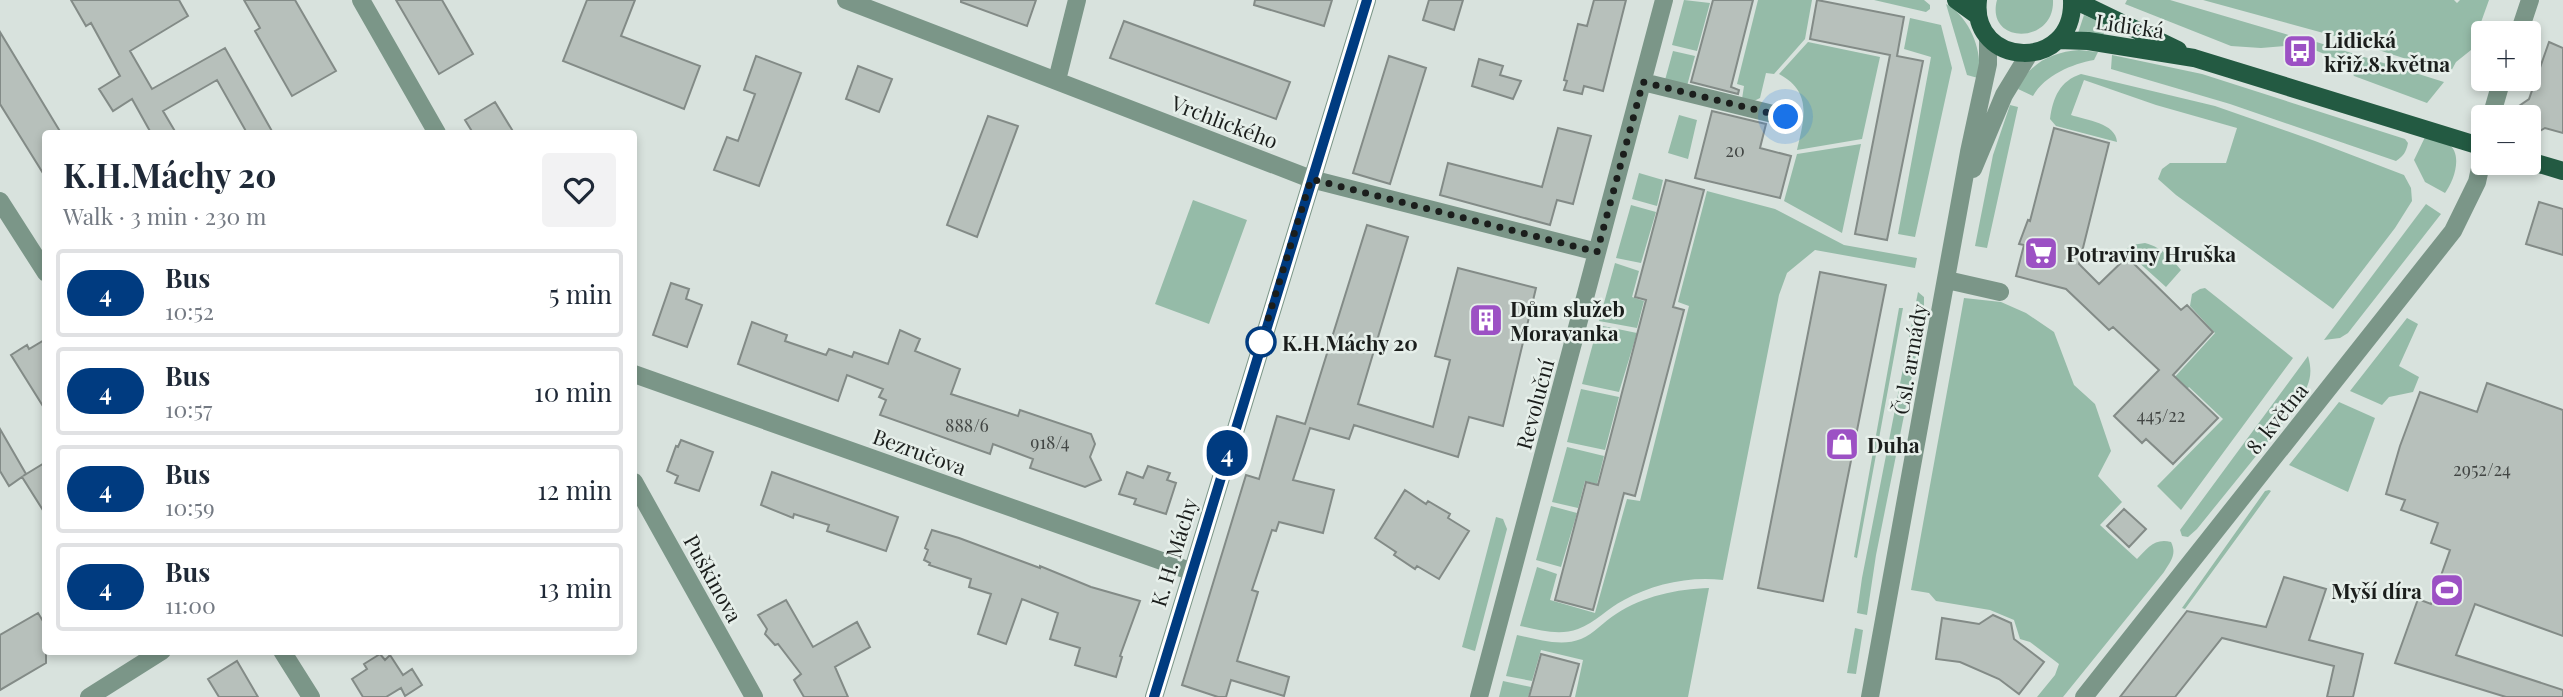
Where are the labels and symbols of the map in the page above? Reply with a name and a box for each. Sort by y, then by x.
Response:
street label: Lidická [2094,6,2167,44]
place label: Lidická křiž.8.května [2324,25,2450,77]
bus stop icon: Lidická křiž.8.května [2281,32,2319,70]
street label: Vrchlického [1167,88,1282,154]
your location [1768,99,1803,134]
house number: 20 [1725,138,1745,162]
supermarket icon: Potraviny Hruška [2022,234,2060,272]
place label: Potraviny Hruška [2066,239,2236,267]
place label: Dům služeb Moravanka [1510,294,1625,346]
building icon: Dům služeb Moravanka [1467,301,1505,339]
street label: Čsl. armády [1885,301,1933,417]
marker: K.H.Máchy 20 [1246,327,1276,357]
place label: K.H.Máchy 20 [1282,328,1418,356]
street label: Revoluční [1508,356,1560,452]
street label: 8. května [2239,376,2313,459]
house number: 445/22 [2137,403,2185,427]
house number: 888/6 [945,413,989,437]
street label: Bezručova [869,421,971,481]
shop icon: Duha [1823,425,1861,463]
house number: 918/4 [1030,430,1070,454]
line badge: 4 [1204,430,1250,476]
place label: Duha [1867,430,1920,458]
house number: 2952/24 [2453,457,2511,481]
street label: K. H. Máchy [1143,494,1203,610]
street label: Puškinova [678,529,750,627]
sports icon: Myší díra [2428,571,2466,609]
place label: Myší díra [2331,576,2422,604]

